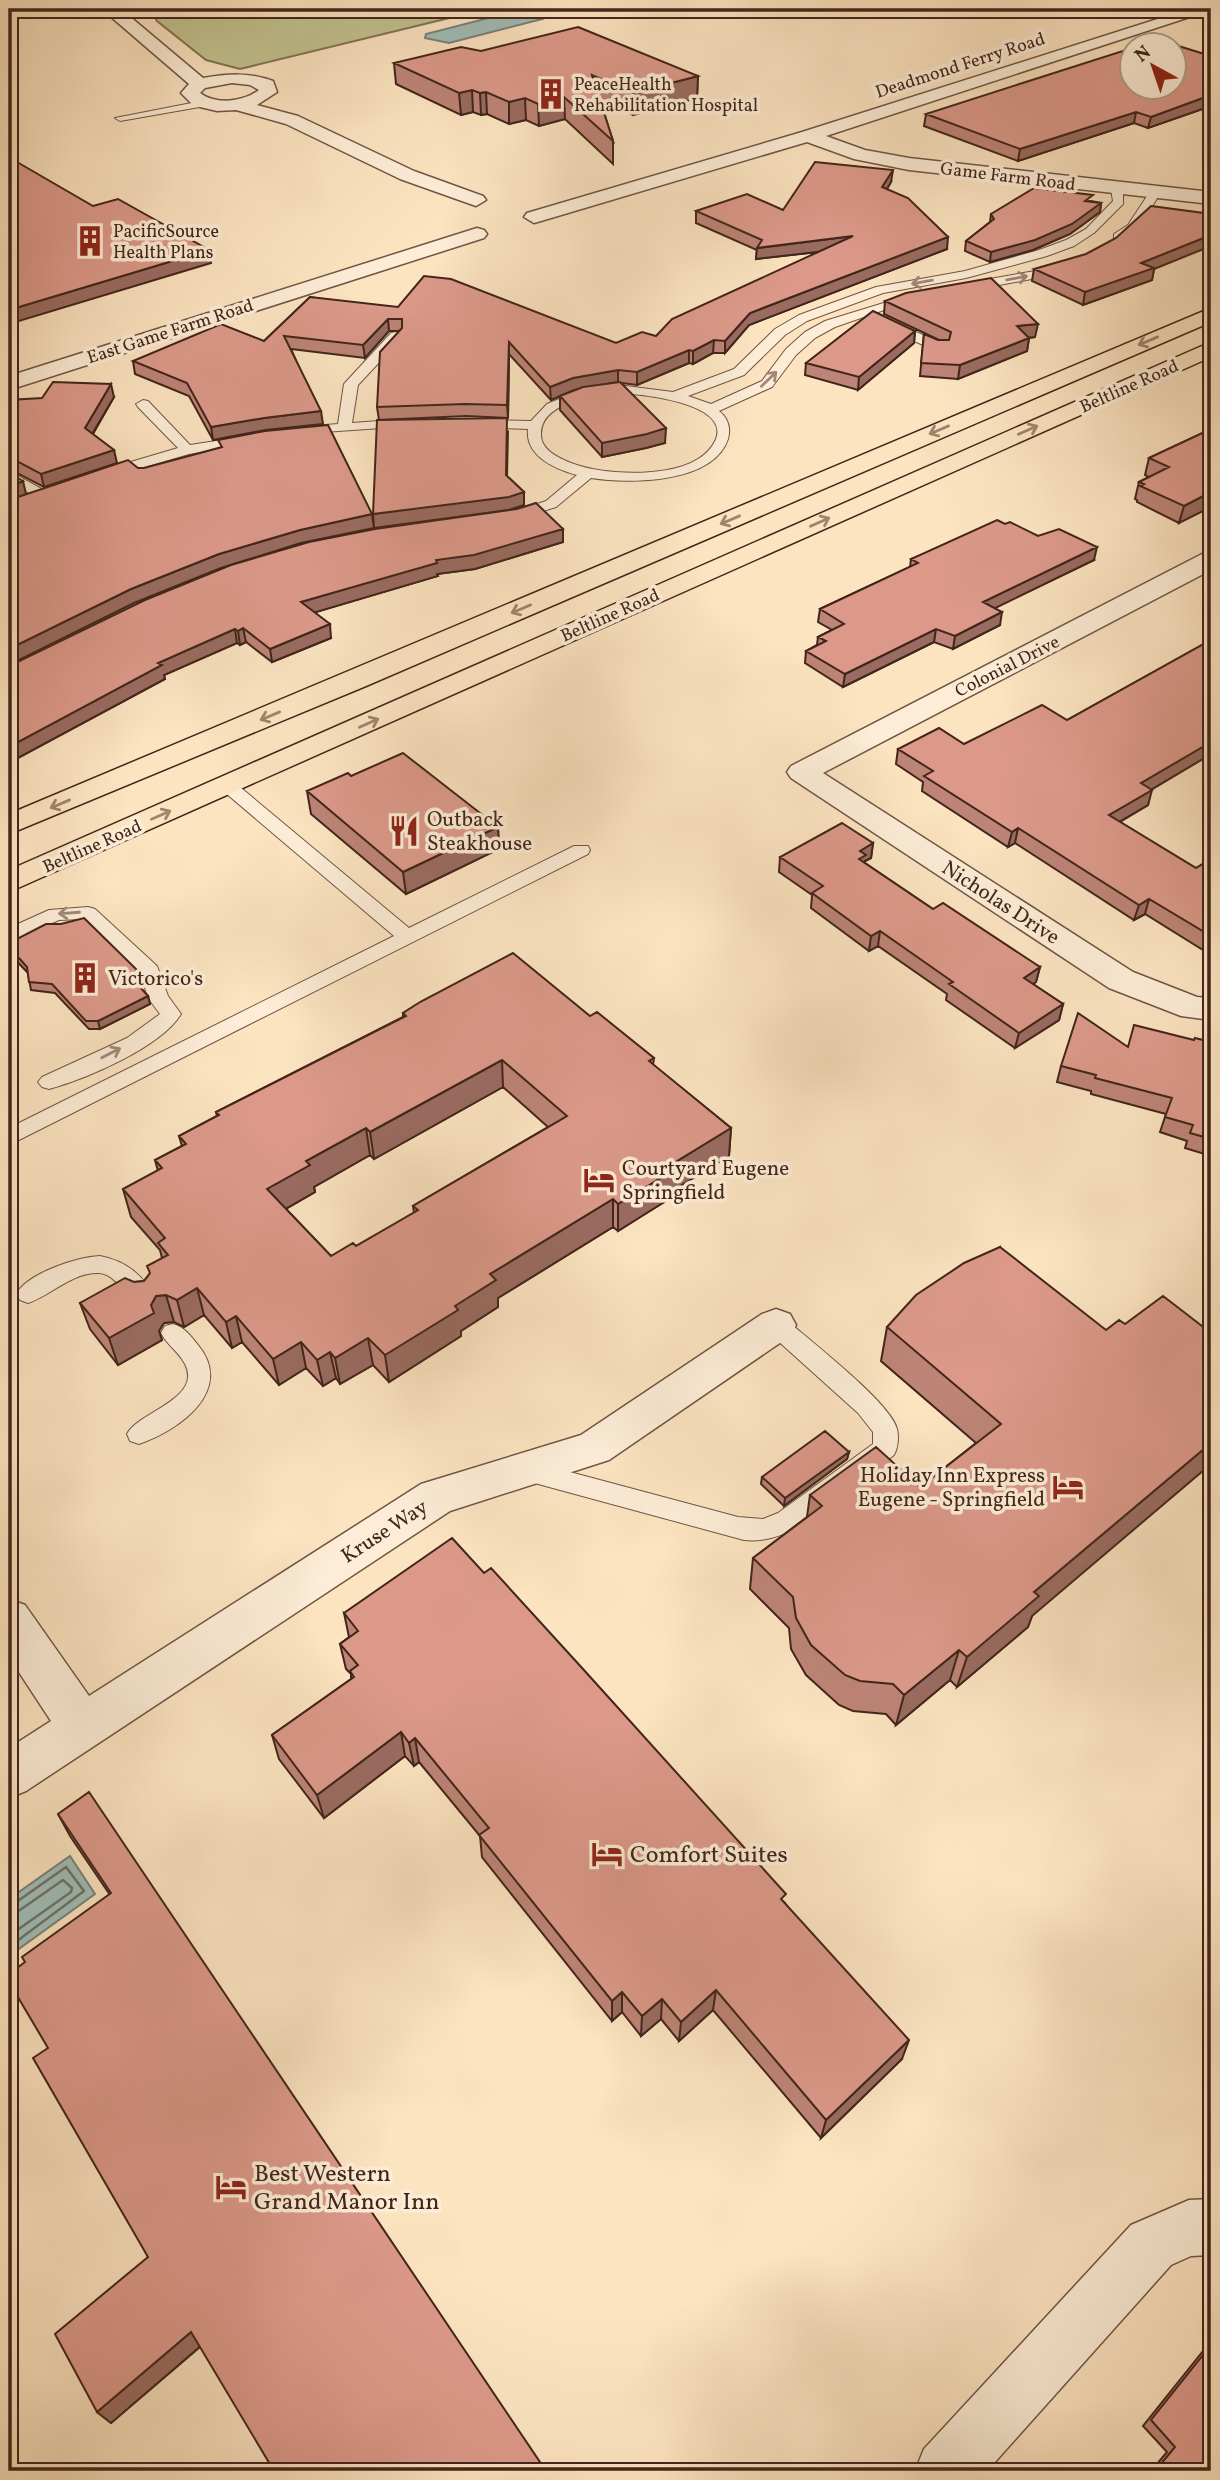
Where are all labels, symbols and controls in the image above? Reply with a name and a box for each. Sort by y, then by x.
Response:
street label: Deadmond Ferry Road [872,27,1049,106]
north arrow [1118,32,1188,102]
text: N [1130,40,1157,69]
place label: PeaceHealth Rehabilitation Hospital [574,73,758,119]
building icon: PeaceHealth Rehabilitation Hospital [534,77,568,111]
street label: Game Farm Road [939,157,1077,198]
place label: PacificSource Health Plans [113,220,219,266]
building icon: PacificSource Health Plans [73,224,107,258]
one-way arrow [1005,271,1028,284]
one-way arrow [911,276,934,289]
street label: East Game Farm Road [84,294,257,371]
one-way arrow [1138,335,1160,348]
street label: Beltline Road [1076,354,1183,420]
one-way arrow [760,370,777,387]
one-way arrow [1017,423,1038,436]
one-way arrow [929,424,950,437]
one-way arrow [720,514,741,527]
one-way arrow [809,515,830,528]
street label: Beltline Road [557,583,664,649]
one-way arrow [510,603,532,616]
street label: Colonial Drive [951,630,1064,704]
one-way arrow [260,710,282,723]
one-way arrow [358,716,379,729]
one-way arrow [50,798,72,811]
place label: Outback Steakhouse [427,806,532,859]
one-way arrow [150,808,171,821]
street label: Beltline Road [39,814,146,880]
restaurant icon: Outback Steakhouse [387,814,421,848]
street label: Nicholas Drive [935,854,1065,952]
one-way arrow [58,907,81,920]
building icon: Victorico's [68,961,102,995]
place label: Victorico's [108,965,203,994]
one-way arrow [100,1046,120,1060]
place label: Courtyard Eugene Springfield [622,1155,789,1208]
hotel icon: Courtyard Eugene Springfield [582,1163,616,1197]
place label: Holiday Inn Express Eugene - Springfield [858,1462,1045,1515]
hotel icon: Holiday Inn Express Eugene - Springfield [1051,1470,1085,1504]
street label: Kruse Way [336,1493,434,1571]
hotel icon: Comfort Suites [590,1837,624,1871]
place label: Comfort Suites [630,1839,788,1873]
place label: Best Western Grand Manor Inn [254,2158,440,2220]
hotel icon: Best Western Grand Manor Inn [214,2170,248,2204]

